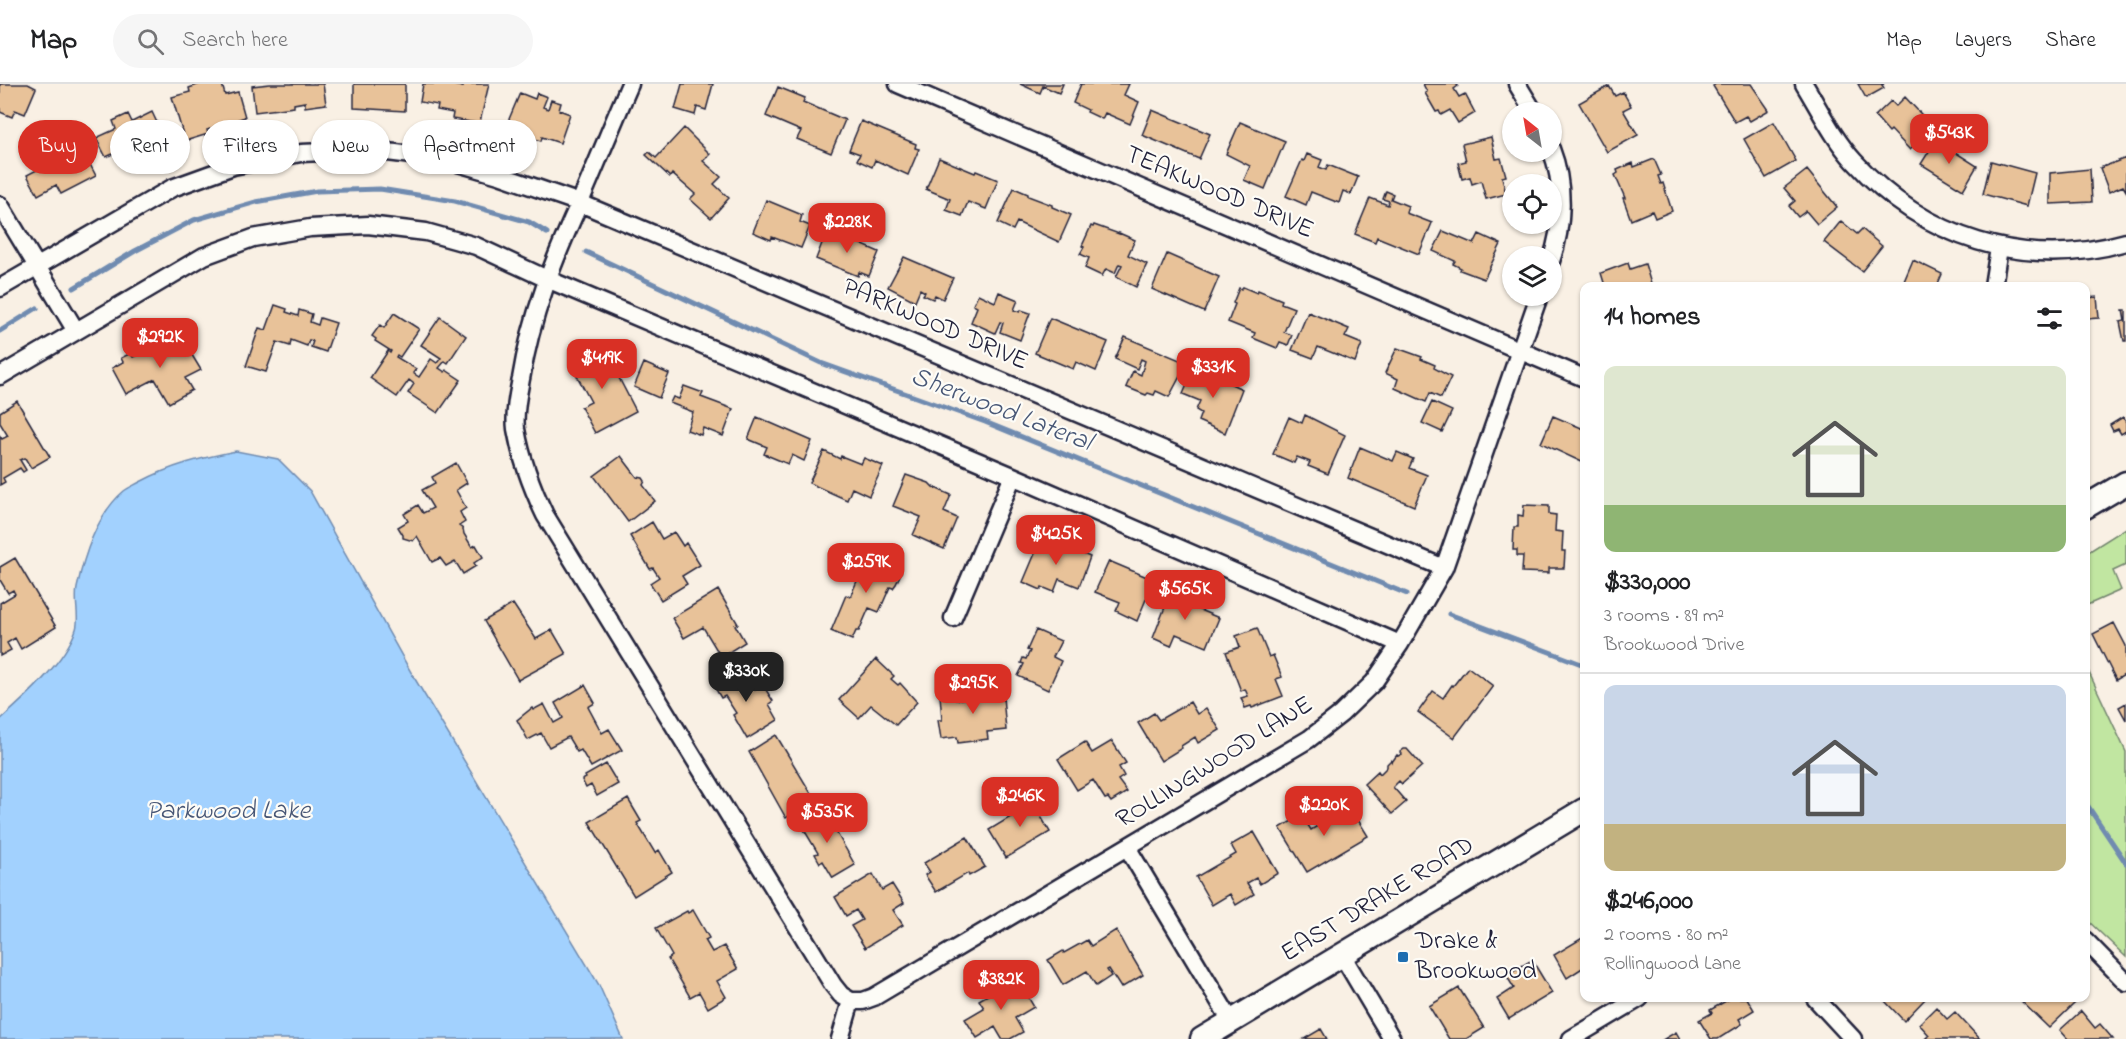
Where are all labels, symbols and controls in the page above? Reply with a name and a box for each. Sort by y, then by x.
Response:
search box [113,14,533,68]
text: Map [30,21,77,62]
icon: search [134,25,167,58]
text: Search here [182,25,288,57]
text: Map [1886,26,1922,56]
text: Layers [1955,26,2012,56]
text: Share [2045,26,2096,56]
north arrow [1502,102,1562,162]
map controls [1502,102,1562,306]
pin: $543K [1907,114,1991,165]
text: $543K [1924,119,1974,148]
chip: Buy [18,120,98,174]
chip: Rent [110,120,190,174]
chip: Filters [202,120,299,174]
chip: New [311,120,390,174]
chip: Apartment [402,120,537,174]
street label: TEAKWOOD DRIVE [1119,136,1319,250]
button: locate [1502,174,1562,234]
pin: $228K [805,203,889,254]
text: $228K [822,208,872,237]
button: layers [1502,246,1562,306]
street label: PARKWOOD DRIVE [836,269,1034,381]
text: 14 homes [1604,299,1700,337]
icon: filters [2033,302,2066,335]
pin: $292K [118,318,202,369]
text: $292K [136,323,184,352]
pin: $419K [560,339,644,390]
text: $419K [581,344,623,373]
pin: $331K [1171,348,1255,399]
text: $331K [1191,353,1235,382]
water label: Sherwood Lateral [905,358,1101,464]
icon: home [1781,405,1889,513]
pin: $425K [1014,515,1098,566]
text: $425K [1030,520,1082,549]
pin: $259K [824,543,908,594]
text: $259K [841,548,891,577]
text: $330,000 [1604,564,1691,602]
pin: $565K [1143,570,1227,621]
text: $565K [1158,575,1212,604]
text: 3 rooms · 89 m² [1604,602,1724,631]
text: Brookwood Drive [1604,631,1744,660]
pin: $330K [704,652,788,703]
text: $330K [723,657,769,686]
pin: $295K [931,664,1015,715]
text: $295K [948,669,998,698]
street label: ROLLINGWOOD LANE [1109,687,1321,839]
icon: home [1781,724,1889,832]
pin: $246K [978,777,1062,828]
text: $246K [996,782,1044,811]
pin: $220K [1282,786,1366,837]
text: $220K [1299,791,1349,820]
water label: Parkwood Lake [146,792,312,831]
pin: $535K [785,793,869,844]
text: $535K [801,798,853,827]
street label: EAST DRAKE ROAD [1274,827,1482,973]
text: $246,000 [1604,883,1693,921]
text: 2 rooms · 80 m² [1604,921,1729,950]
place label: Drake & Brookwood [1414,923,1537,991]
marker: Drake & Brookwood [1396,950,1410,964]
text: Rollingwood Lane [1604,950,1741,979]
pin: $382K [959,960,1043,1011]
text: $382K [977,965,1025,994]

